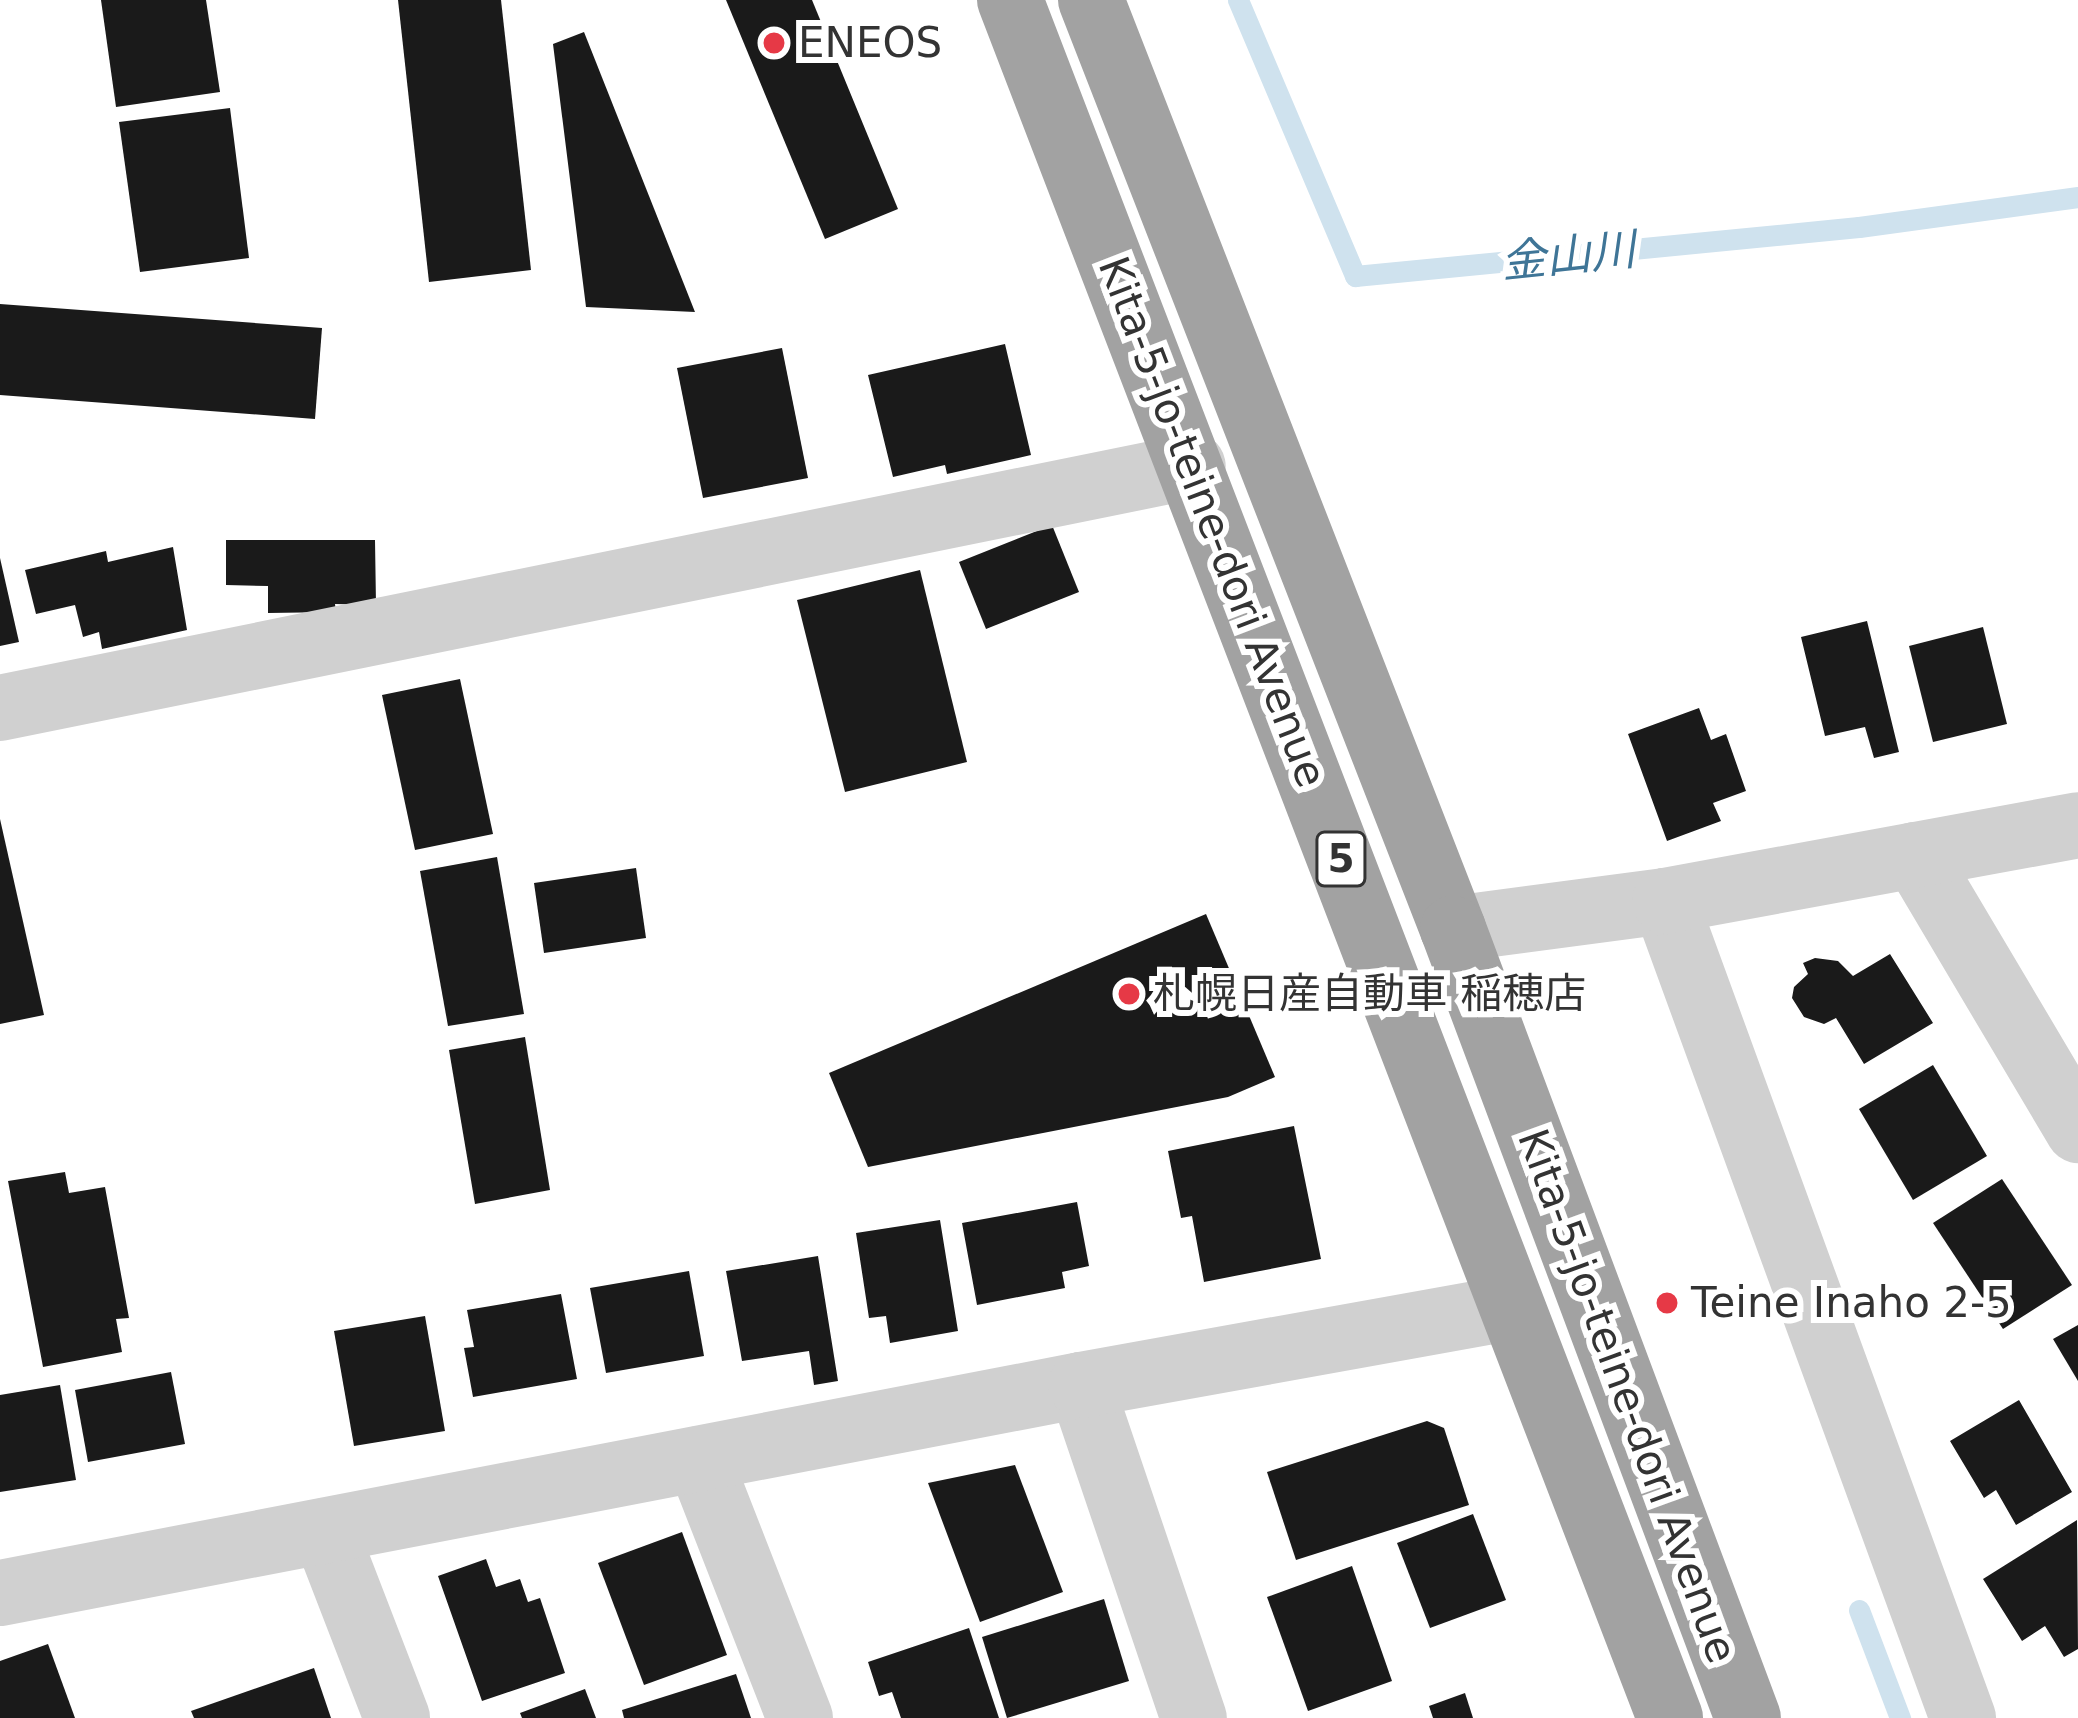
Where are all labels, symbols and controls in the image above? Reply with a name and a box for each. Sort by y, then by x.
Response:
place label: ENEOS [798,18,942,68]
marker: ENEOS [761,30,787,56]
water label: 金山川 [1498,222,1638,290]
street label: Kita-5-jo-teine-dori Avenue [1087,250,1337,794]
road number: 5 [1314,826,1368,892]
place label: 札幌日産自動車 稲穂店 [1153,969,1586,1019]
marker: 札幌日産自動車 稲穂店 [1116,981,1142,1007]
street label: Kita-5-jo-teine-dori Avenue [1507,1122,1747,1670]
place label: Teine Inaho 2-5 [1691,1278,2012,1328]
marker: Teine Inaho 2-5 [1654,1290,1680,1316]

